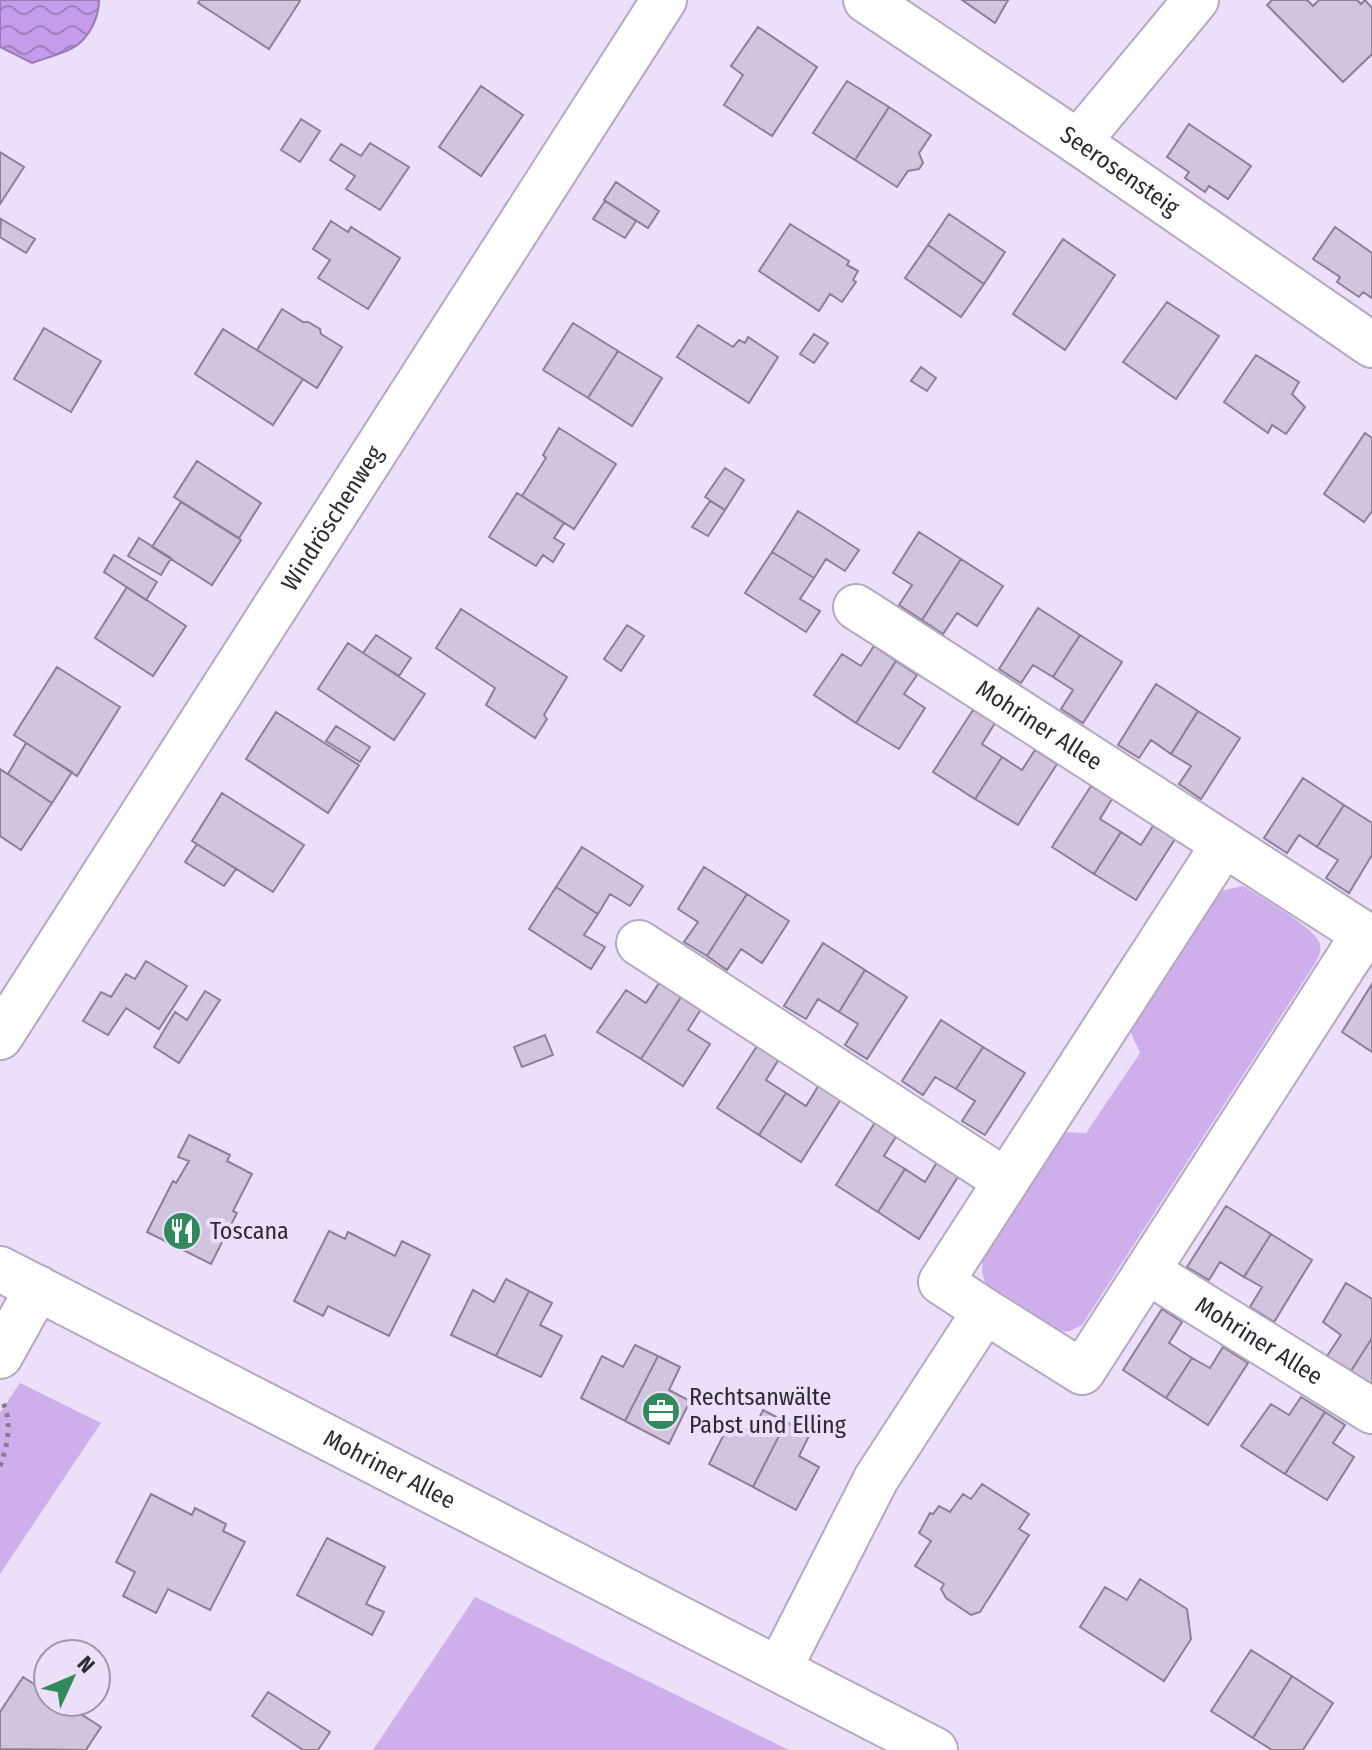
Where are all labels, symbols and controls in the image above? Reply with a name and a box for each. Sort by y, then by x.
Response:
street label: Seerosensteig [1055,120,1185,222]
street label: Windröschenweg [275,440,389,596]
street label: Mohriner Allee [971,674,1108,776]
restaurant icon: Toscana [161,1210,203,1252]
place label: Toscana [210,1217,289,1245]
street label: Mohriner Allee [1190,1291,1328,1391]
place label: Rechtsanwälte Pabst und Elling [689,1383,847,1439]
office icon: Rechtsanwälte Pabst und Elling [640,1390,682,1432]
street label: Mohriner Allee [319,1424,460,1515]
north arrow [32,1638,112,1718]
text: N [72,1650,100,1679]

